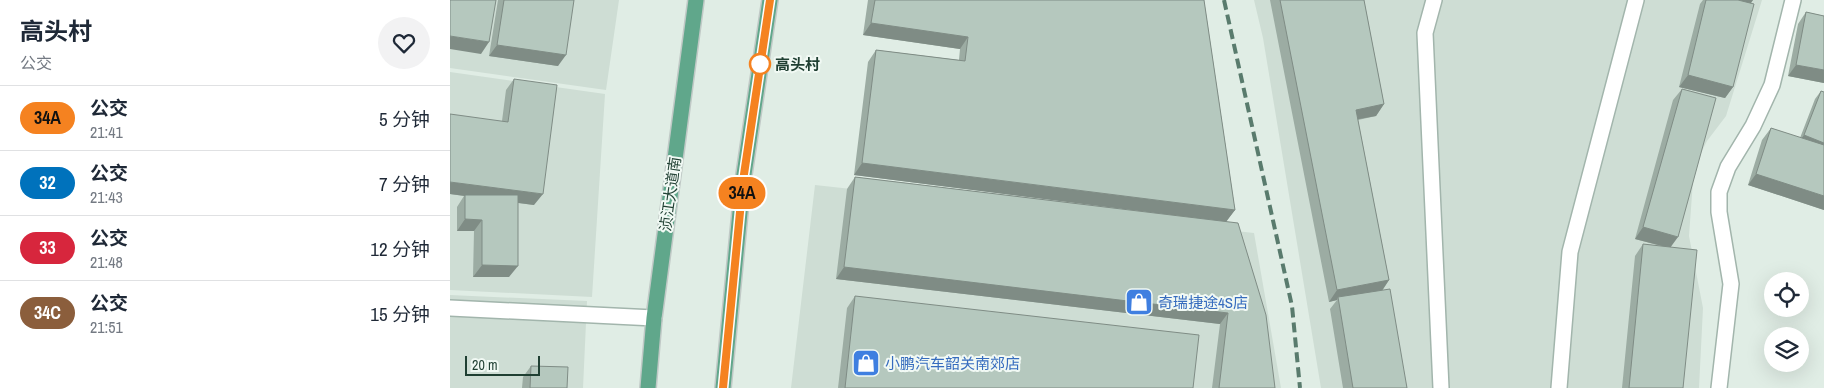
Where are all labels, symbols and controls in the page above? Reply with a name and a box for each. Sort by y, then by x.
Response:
text: 高头村 [20,15,92,47]
button: heart [378,17,430,69]
text: 公交 [20,52,52,74]
marker: 高头村 [749,53,771,75]
place label: 高头村 [775,54,820,75]
text: 公交 [90,95,128,121]
text: 34A [34,105,61,130]
text: 5 分钟 [379,106,430,132]
text: 21:41 [90,121,123,143]
street label: 浈江大道南 [654,155,686,233]
text: 公交 [90,160,128,186]
text: 32 [39,170,56,195]
text: 7 分钟 [379,171,430,197]
line badge: 34A [713,177,771,209]
text: 34A [728,180,756,205]
text: 21:43 [90,186,123,208]
text: 公交 [90,225,128,251]
text: 33 [39,235,56,260]
text: 12 分钟 [370,236,430,262]
text: 21:48 [90,251,123,273]
map controls [1764,272,1809,372]
button: locate [1764,272,1809,317]
shop icon: 奇瑞捷途4S店 [1124,287,1154,317]
text: 公交 [90,290,128,316]
place label: 奇瑞捷途4S店 [1158,292,1248,313]
text: 34C [34,300,61,325]
text: 15 分钟 [370,301,430,327]
text: 21:51 [90,316,123,338]
button: layers [1764,327,1809,372]
shop icon: 小鹏汽车韶关南郊店 [851,348,881,378]
scale bar [465,353,540,376]
place label: 小鹏汽车韶关南郊店 [885,353,1020,374]
text: 20 m [472,356,498,374]

